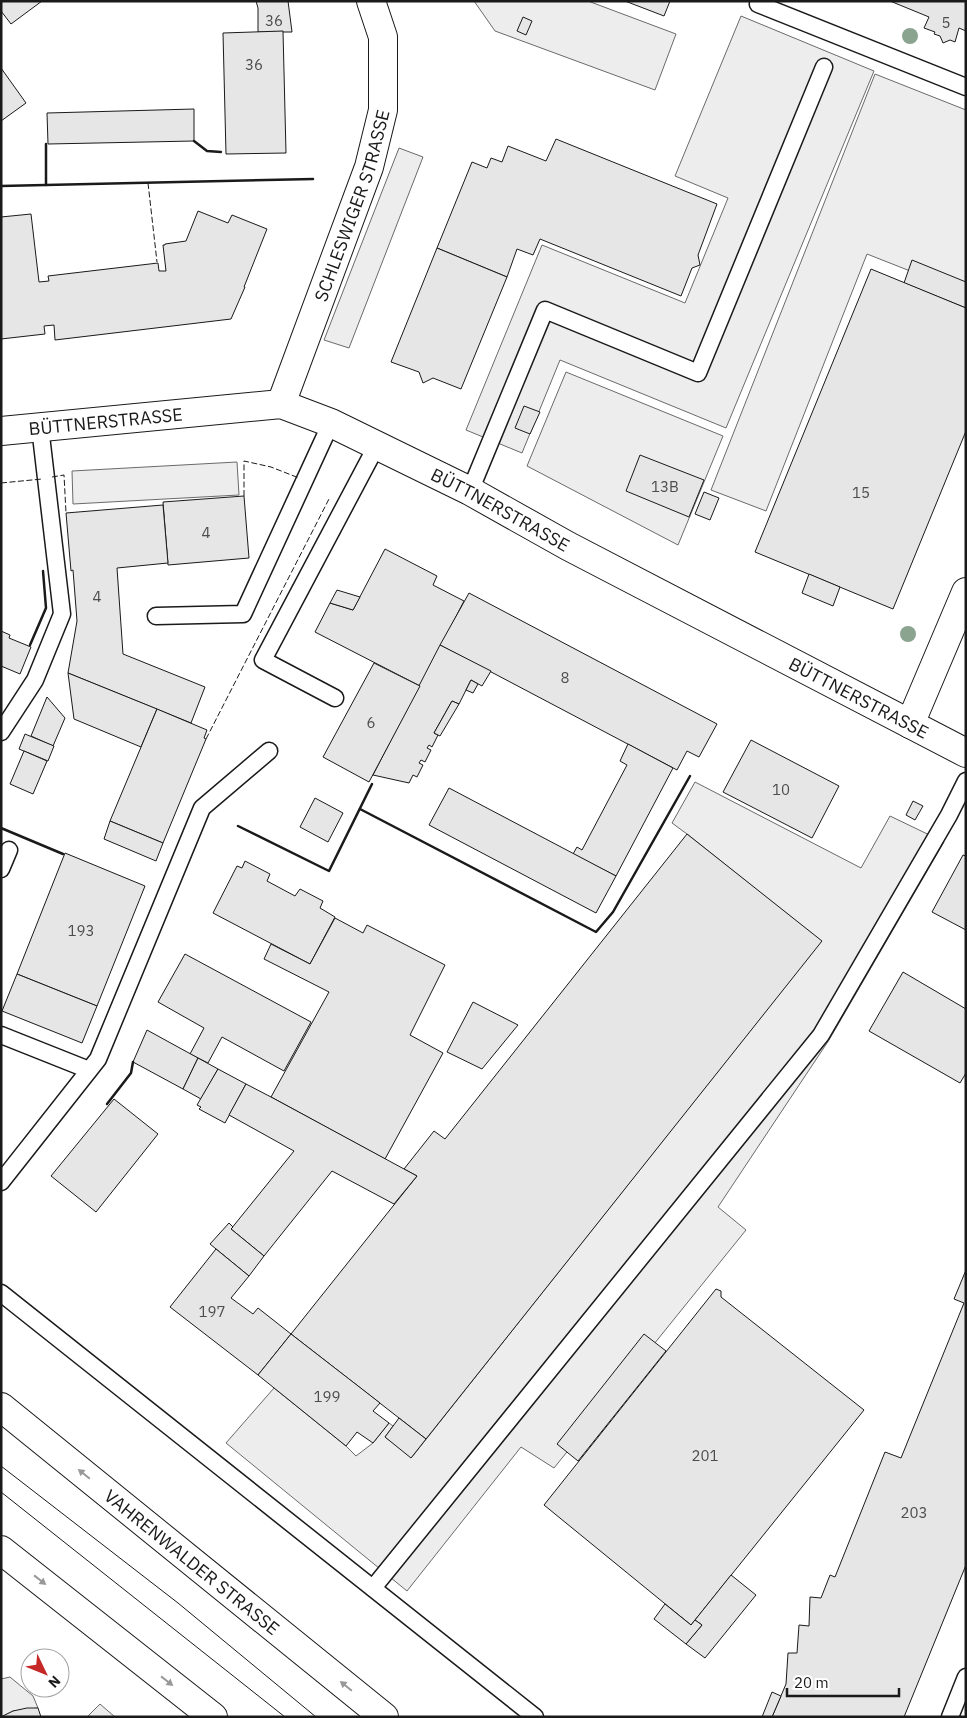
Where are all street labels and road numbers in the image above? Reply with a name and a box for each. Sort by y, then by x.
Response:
street label: SCHLESWIGER STRASSE [309,107,394,305]
street label: BÜTTNERSTRASSE [27,402,184,440]
street label: BÜTTNERSTRASSE [427,462,574,556]
street label: BÜTTNERSTRASSE [785,652,933,743]
street label: VAHRENWALDER STRASSE [100,1484,285,1640]

